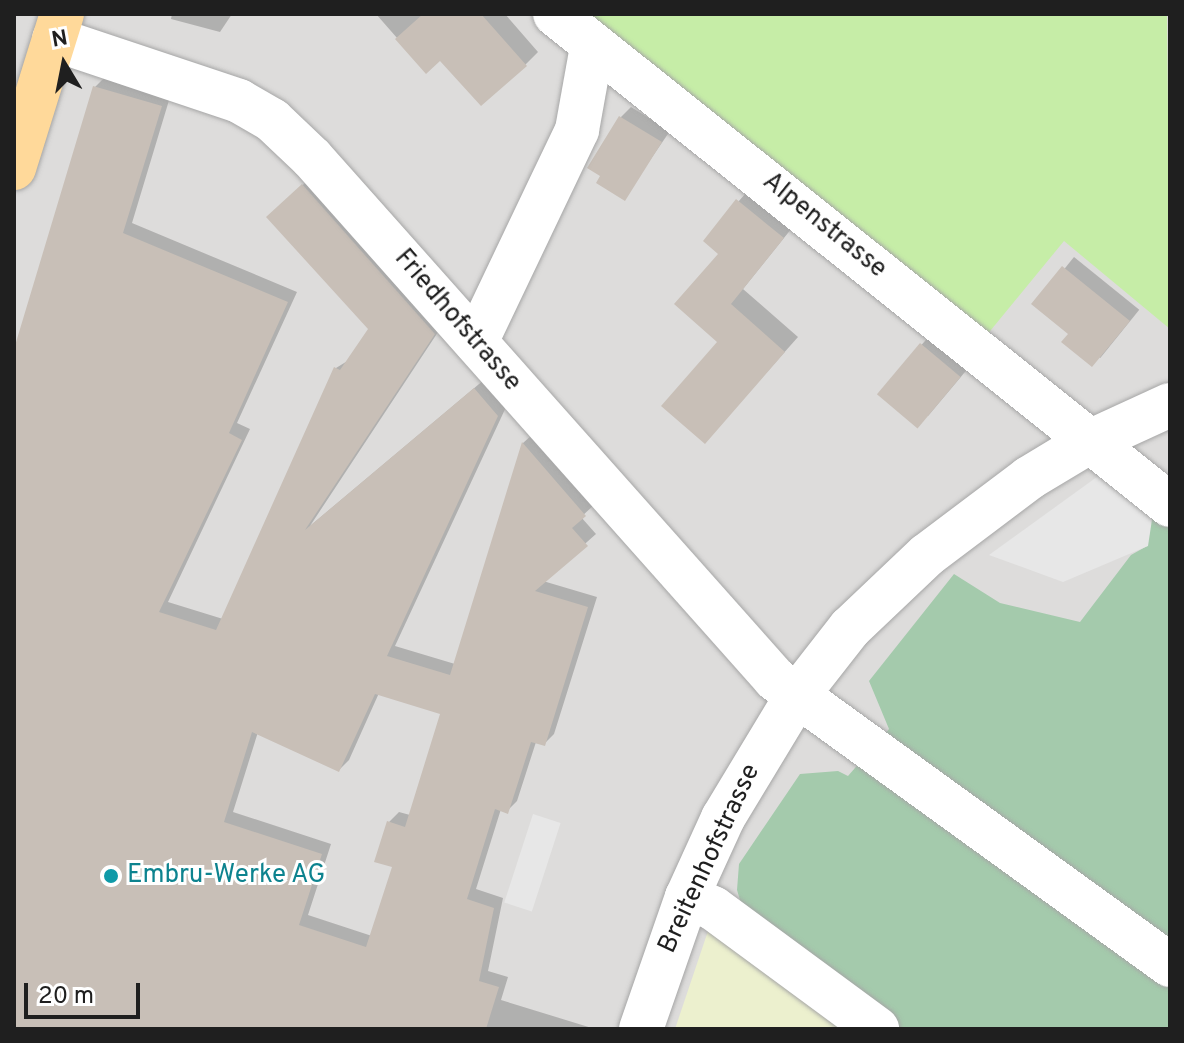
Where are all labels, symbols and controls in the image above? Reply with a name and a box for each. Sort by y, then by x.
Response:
north arrow [24,24,104,104]
text: N [50,25,70,55]
street label: Alpenstrasse [756,166,892,286]
street label: Friedhofstrasse [387,244,527,398]
street label: Breitenhofstrasse [653,760,767,958]
place label: Embru-Werke AG [127,860,326,892]
marker: Embru-Werke AG [102,867,120,885]
scale bar [28,967,144,1017]
text: 20 m [38,982,94,1012]

